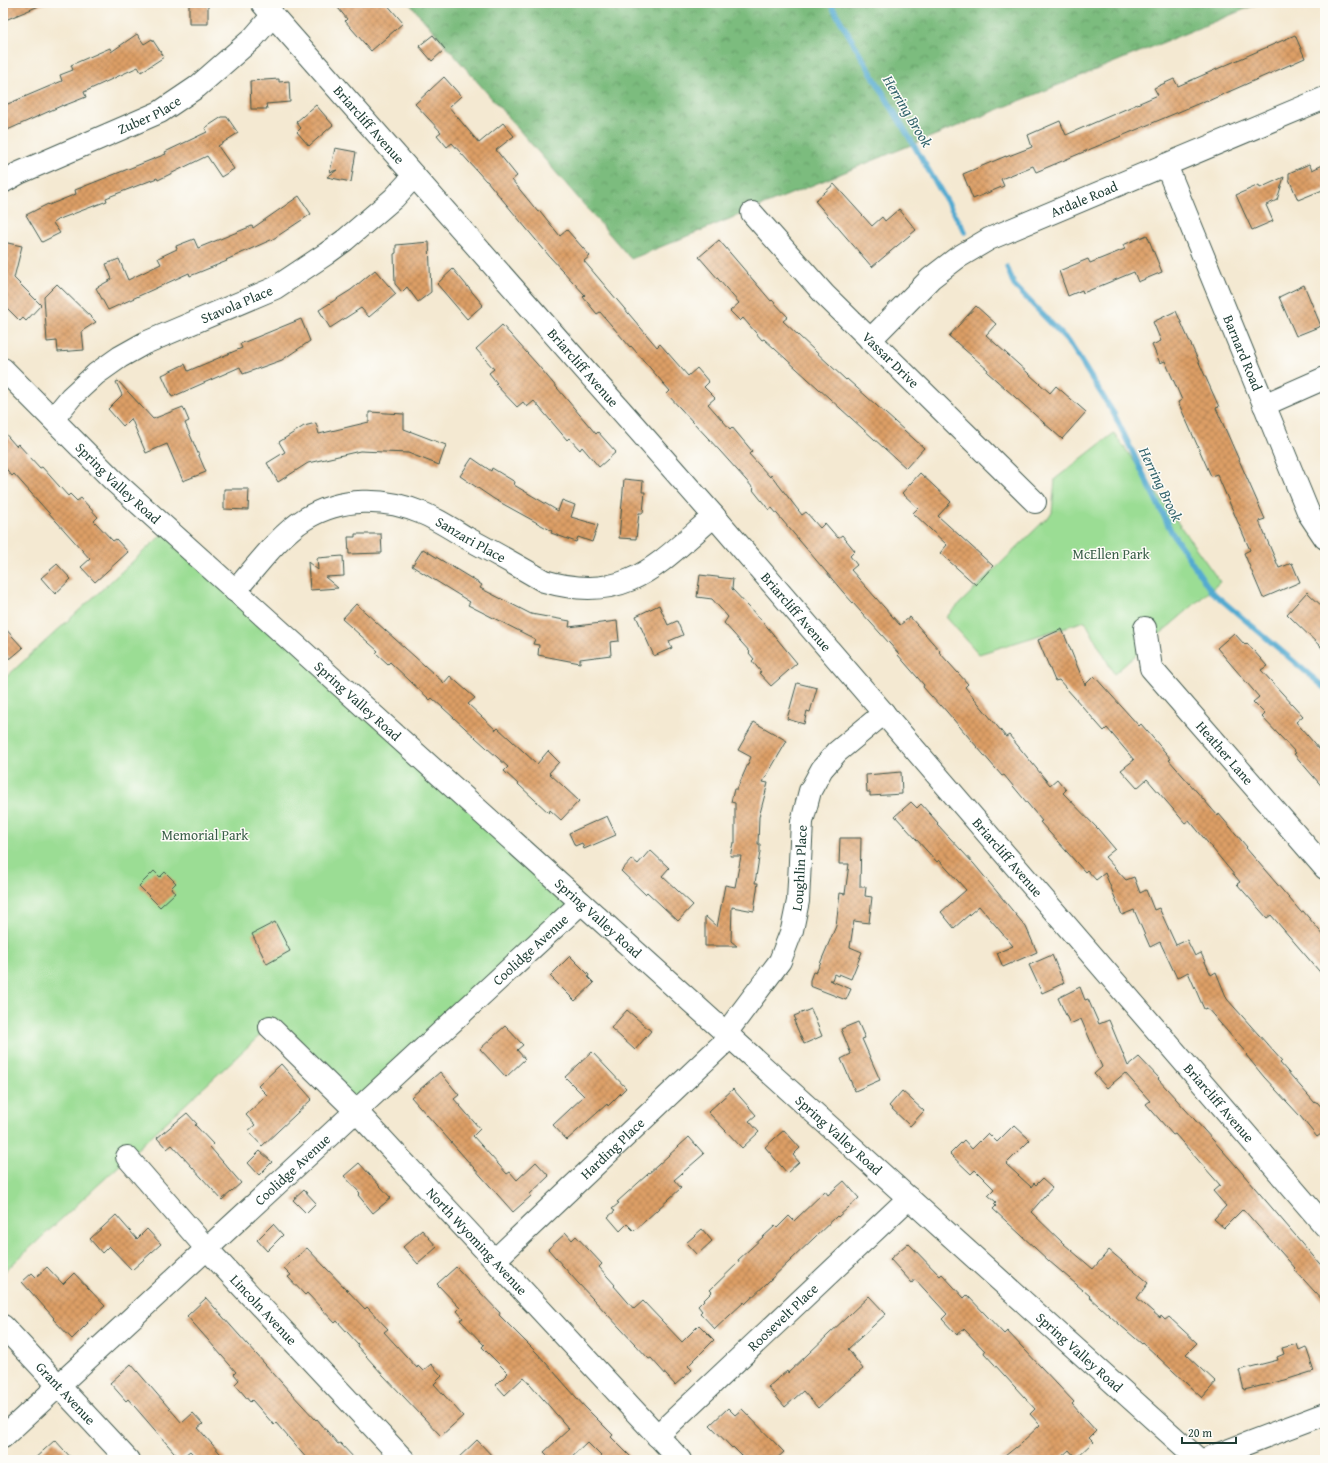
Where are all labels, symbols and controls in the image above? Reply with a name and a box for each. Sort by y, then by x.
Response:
water label: Herring Brook [878,70,938,151]
street label: Briarcliff Avenue [329,81,410,169]
street label: Zuber Place [114,90,185,139]
street label: Ardale Road [1047,176,1121,222]
street label: Stavola Place [197,280,276,328]
street label: Barnard Road [1218,312,1268,394]
street label: Briarcliff Avenue [543,324,624,412]
street label: Vassar Drive [858,327,924,393]
street label: Spring Valley Road [71,438,165,529]
water label: Herring Brook [1133,442,1188,525]
street label: Sanzari Place [432,511,510,568]
park label: McEllen Park [1072,544,1150,564]
street label: Briarcliff Avenue [757,568,836,656]
street label: Spring Valley Road [310,656,406,746]
street label: Heather Lane [1192,717,1259,789]
street label: Briarcliff Avenue [968,813,1048,902]
street label: Loughlin Place [786,824,812,913]
park label: Memorial Park [162,825,249,845]
street label: Spring Valley Road [550,873,647,963]
street label: Coolidge Avenue [488,909,573,990]
street label: Briarcliff Avenue [1179,1059,1259,1147]
street label: Spring Valley Road [791,1090,887,1180]
street label: Harding Place [576,1113,649,1184]
street label: Coolidge Avenue [250,1129,335,1210]
street label: North Wyoming Avenue [422,1183,532,1300]
street label: Lincoln Avenue [226,1270,302,1350]
street label: Roosevelt Place [743,1279,823,1356]
street label: Spring Valley Road [1032,1308,1128,1397]
street label: Grant Avenue [31,1357,100,1429]
scale bar [1182,1419,1236,1445]
text: 20 m [1188,1424,1212,1441]

